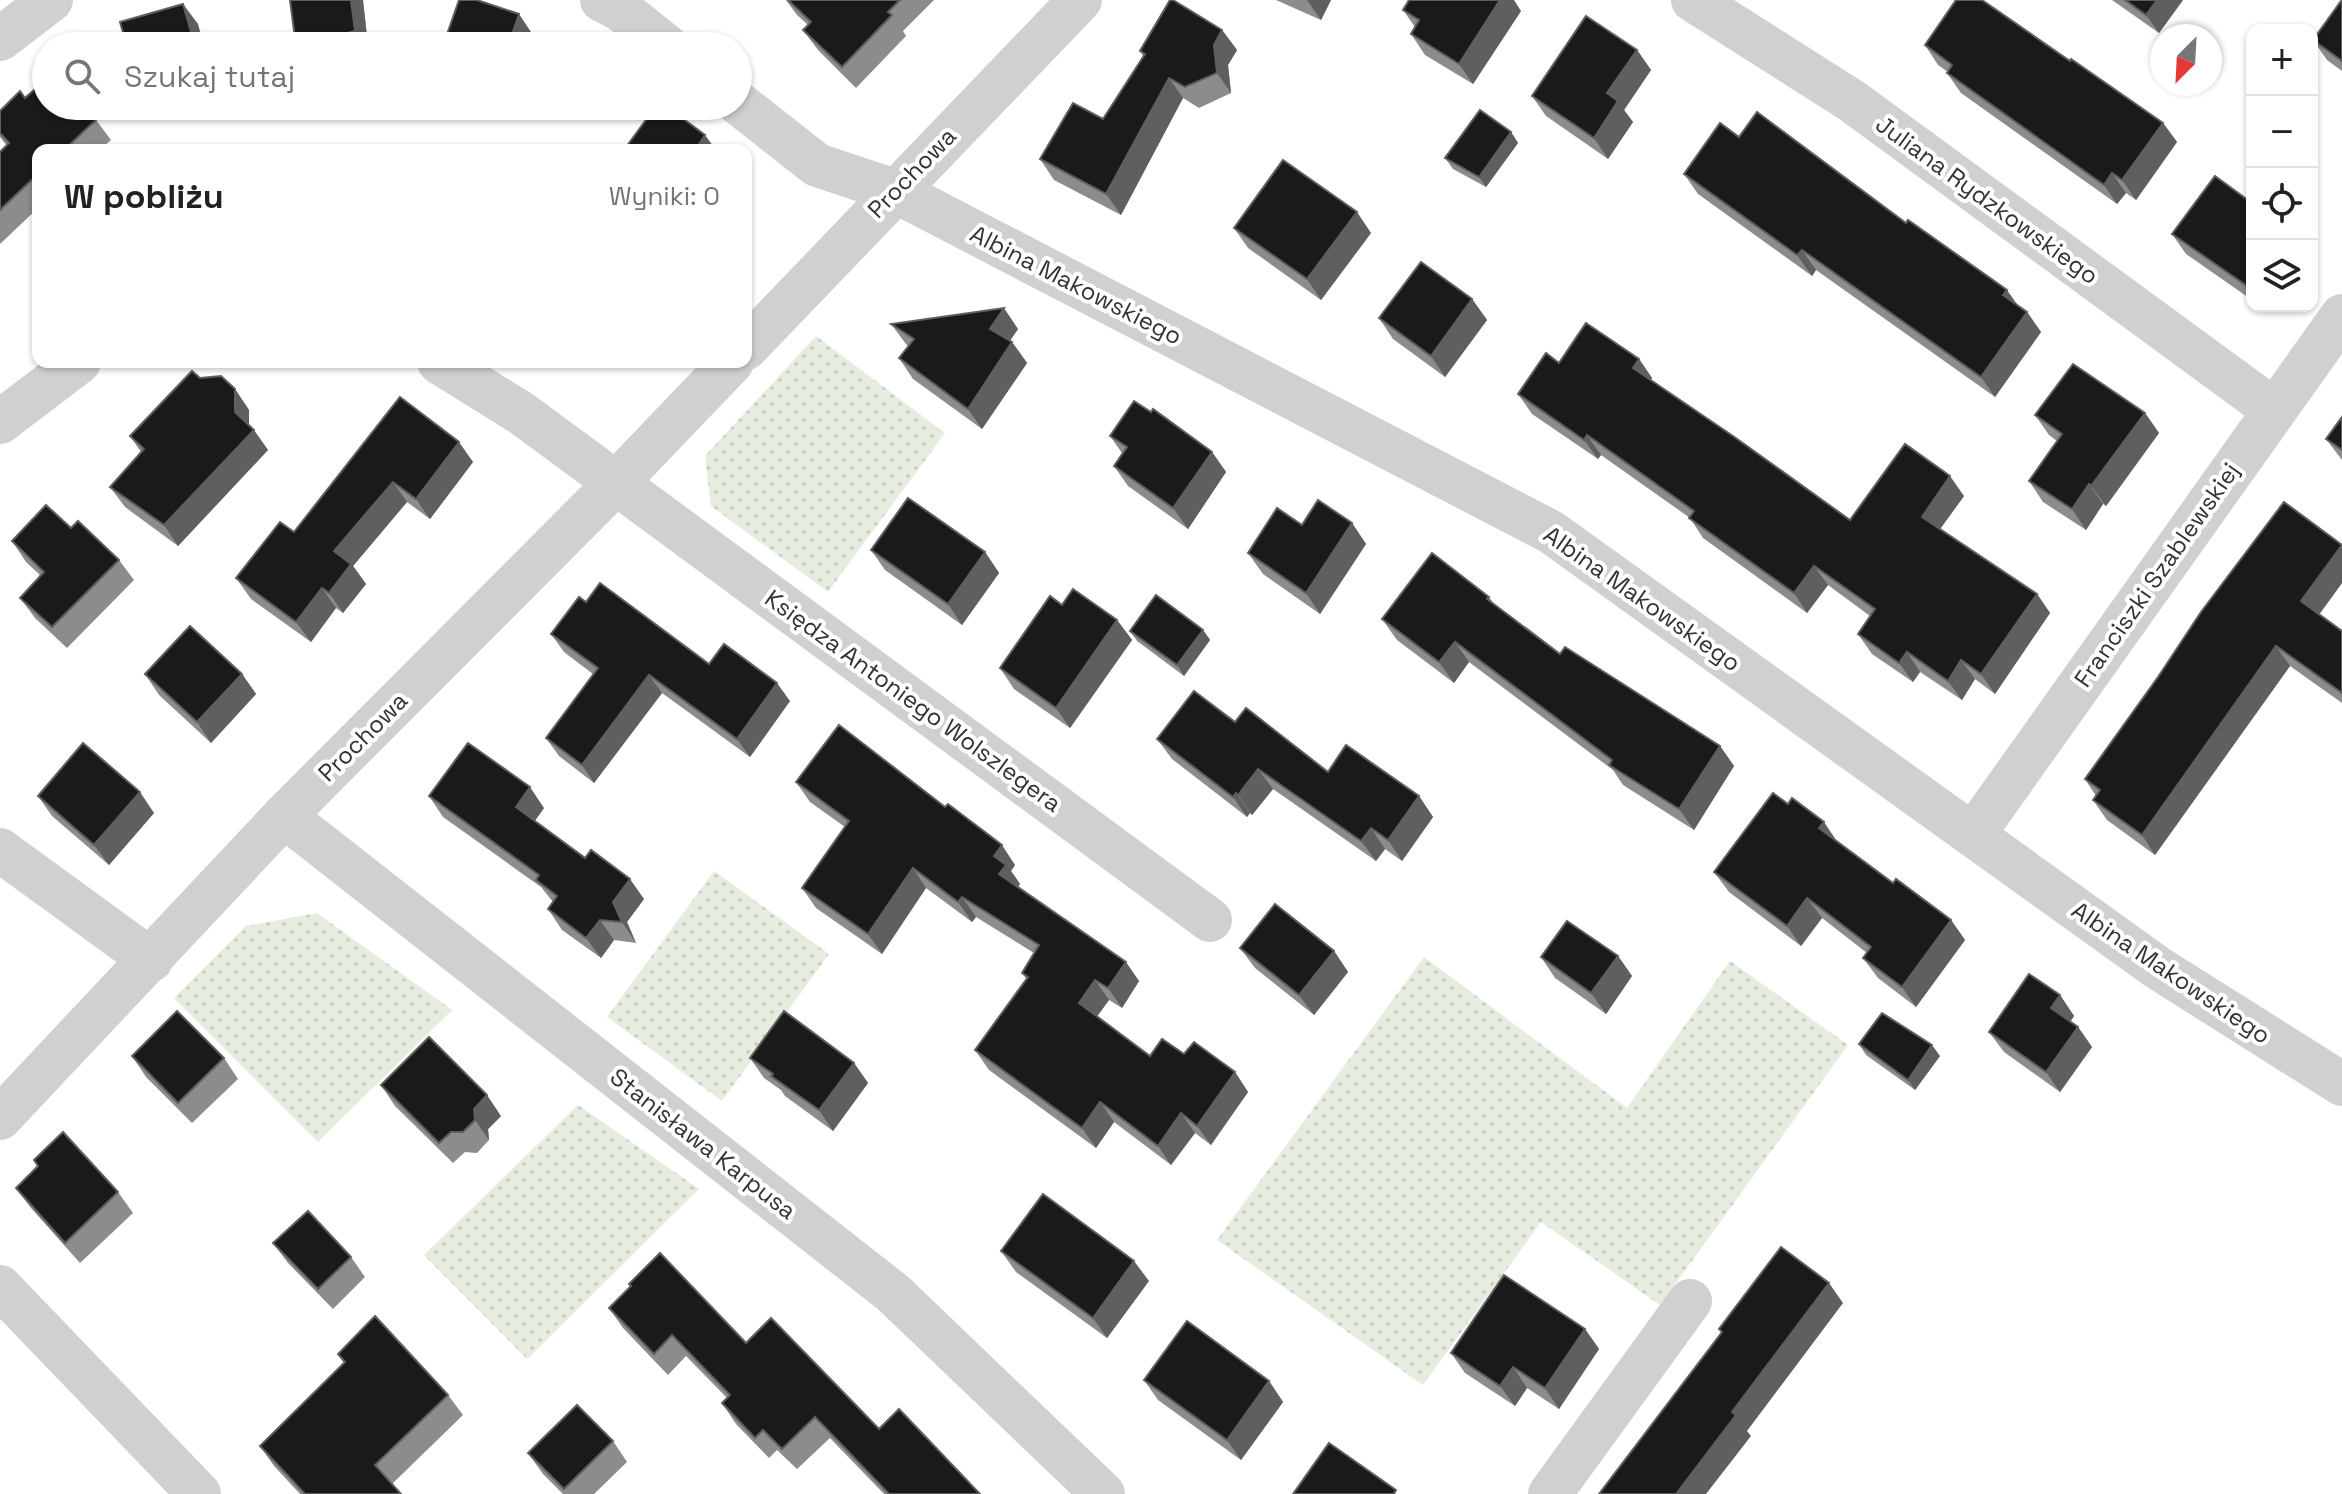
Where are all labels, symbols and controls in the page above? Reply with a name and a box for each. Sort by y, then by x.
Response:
north arrow [2150,24,2222,96]
map controls [2246,24,2318,312]
button: + [2246,24,2318,96]
search box [32,32,752,120]
icon: search [60,54,104,98]
text: Szukaj tutaj [124,57,295,96]
button: − [2246,96,2318,168]
street label: Juliana Rydzkowskiego [1870,108,2105,291]
street label: Prochowa [861,121,963,225]
button: locate [2246,168,2318,240]
text: W pobliżu [64,175,224,218]
text: Wyniki: 0 [609,179,720,213]
street label: Albina Makowskiego [965,218,1187,351]
button: layers [2246,240,2318,312]
street label: Franciszki Szablewskiej [2067,456,2246,693]
street label: Albina Makowskiego [1538,519,1747,678]
street label: Księdza Antoniego Wolszlegera [759,582,1068,819]
street label: Prochowa [311,685,414,788]
street label: Albina Makowskiego [2066,894,2277,1051]
street label: Stanisława Karpusa [604,1061,803,1226]

